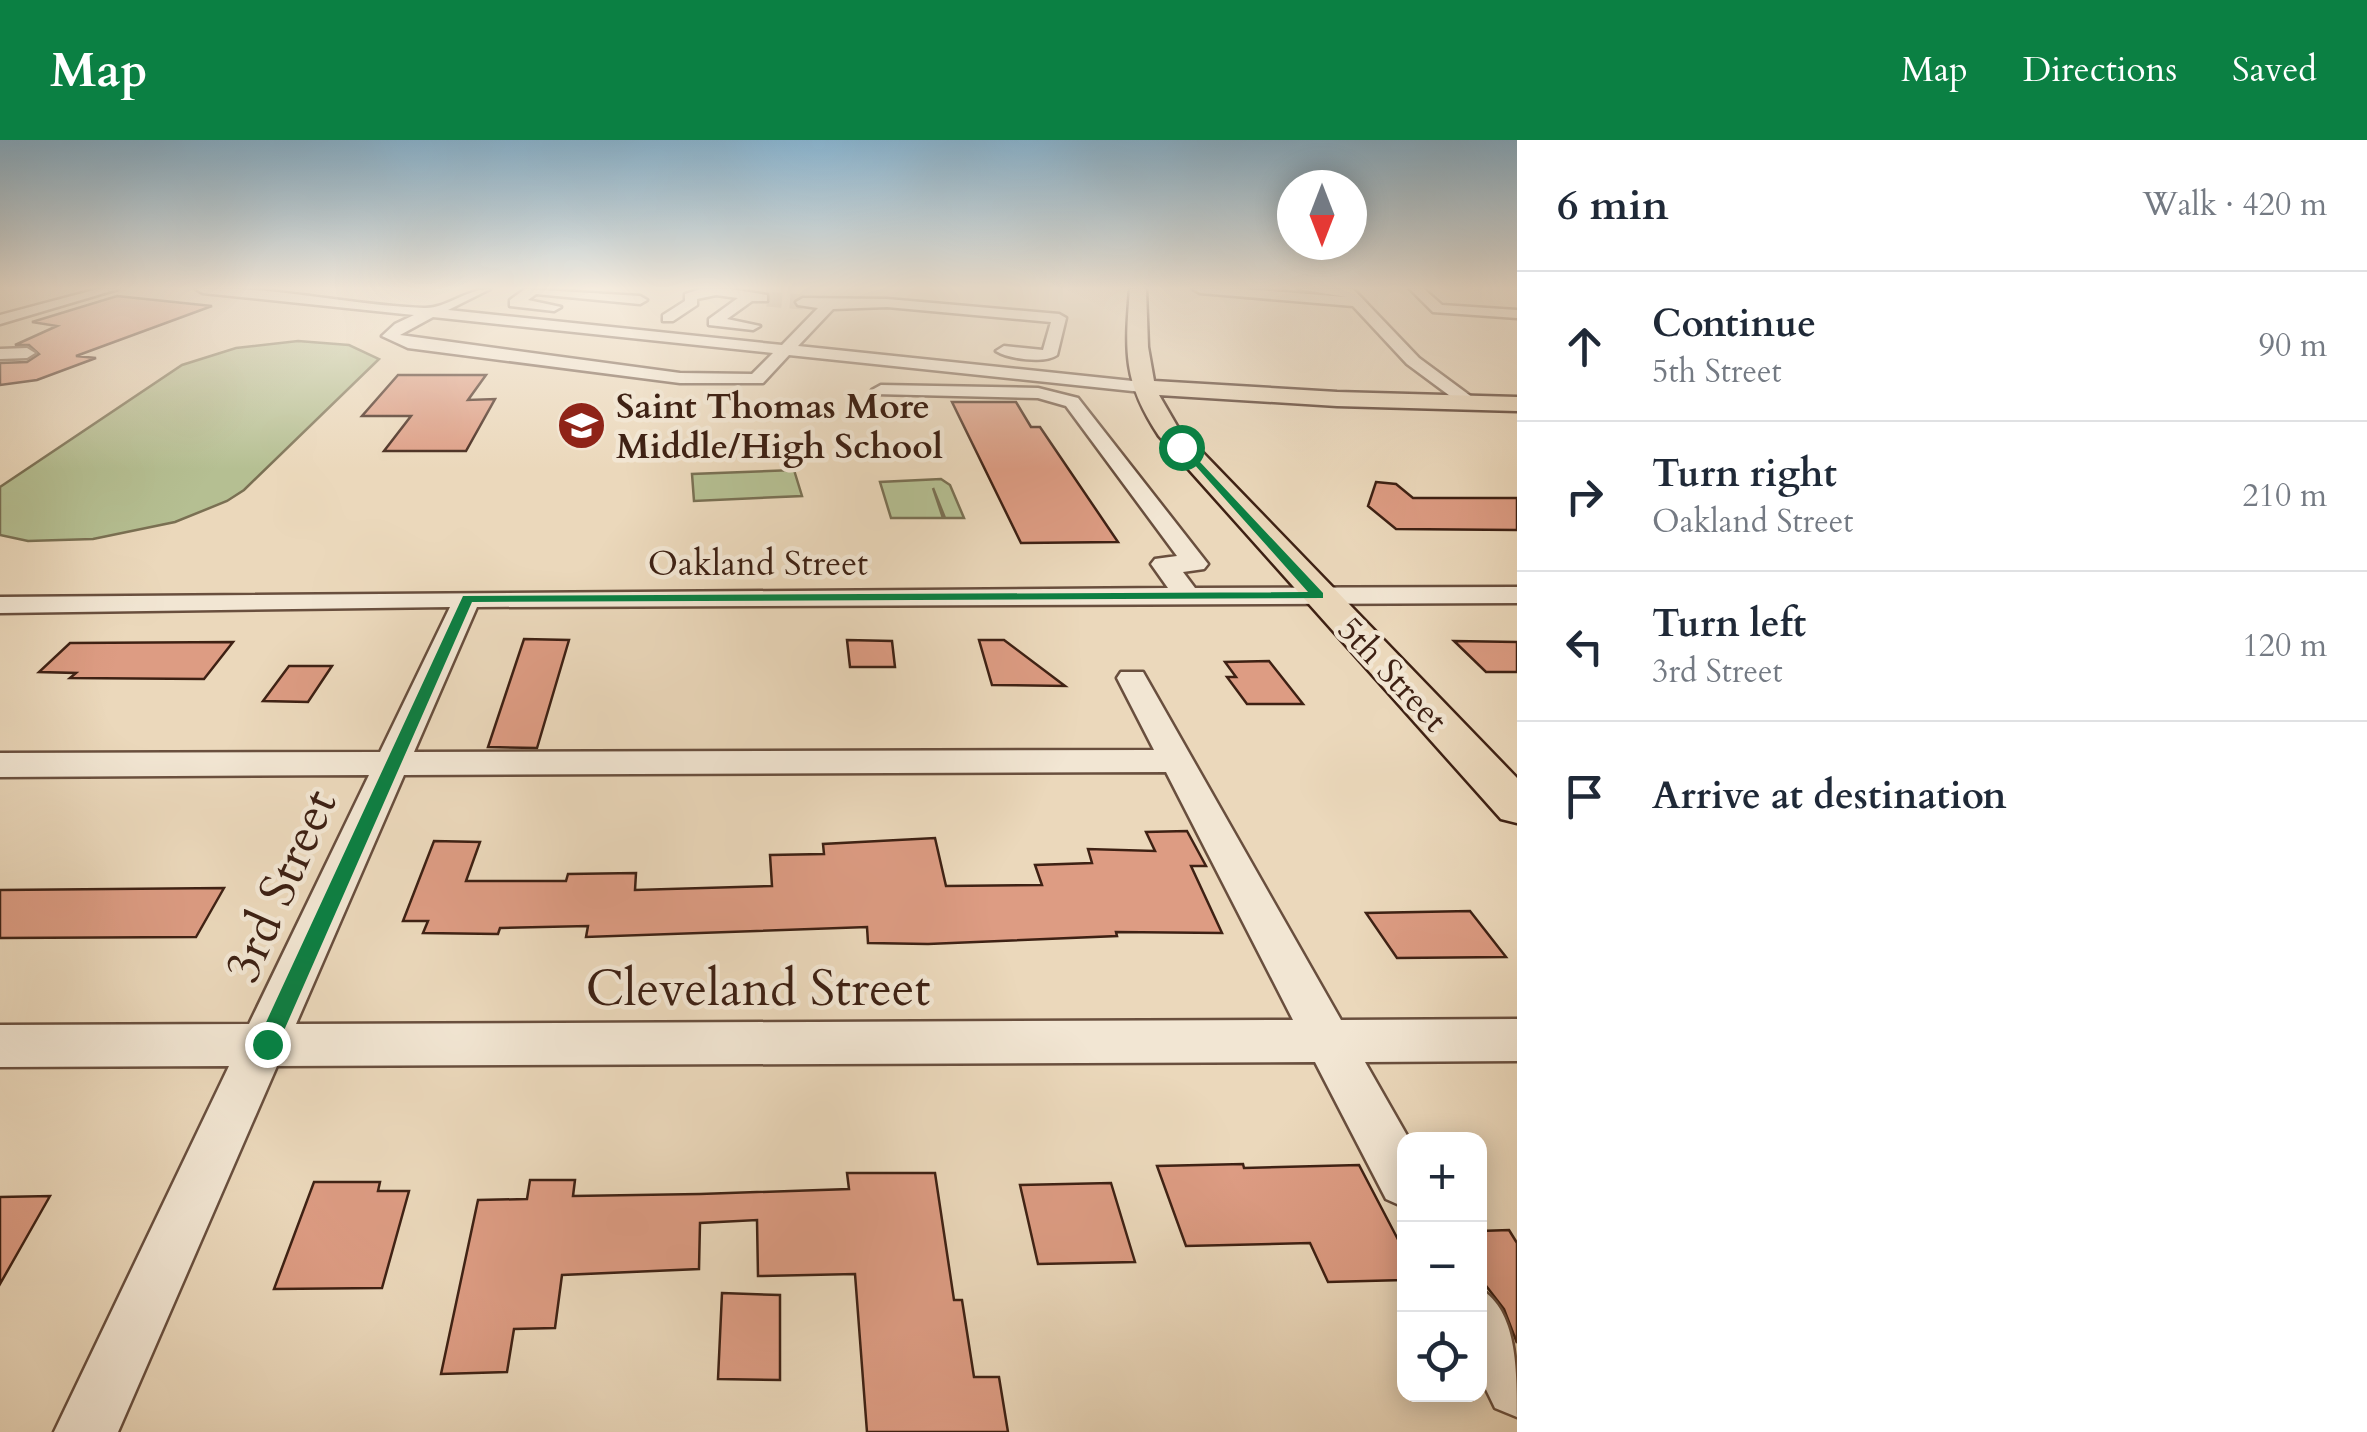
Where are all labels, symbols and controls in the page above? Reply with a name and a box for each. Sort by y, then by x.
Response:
text: Map [50,38,148,103]
text: Map [1901,46,1968,94]
text: Directions [2023,46,2177,94]
text: Saved [2232,46,2317,94]
north arrow [1277,170,1367,260]
text: 6 min [1557,177,1669,234]
text: Walk · 420 m [2142,183,2327,227]
text: Continue [1652,298,1816,350]
icon: ahead [1557,319,1612,374]
text: 90 m [2259,324,2327,368]
text: 5th Street [1652,350,1782,394]
place label: Saint Thomas More Middle/High School [616,383,943,471]
school or university icon: Saint Thomas More Middle/High School [555,400,607,452]
route start [1159,425,1205,471]
text: Turn right [1652,448,1837,500]
icon: right [1557,469,1612,524]
text: 210 m [2242,474,2327,518]
text: Oakland Street [1652,500,1853,544]
street label: Oakland Street [648,540,868,588]
text: Turn left [1652,598,1806,650]
street label: 5th Street [1326,606,1458,743]
icon: left [1557,619,1612,674]
text: 120 m [2242,624,2327,668]
text: 3rd Street [1652,650,1783,694]
icon: arrive [1557,769,1612,824]
text: Arrive at destination [1652,770,2007,822]
street label: 3rd Street [208,779,353,993]
street label: Cleveland Street [586,955,931,1023]
route end [245,1022,291,1068]
map controls [1397,1132,1487,1402]
button: + [1397,1132,1487,1222]
button: − [1397,1222,1487,1312]
button: locate [1397,1312,1487,1402]

